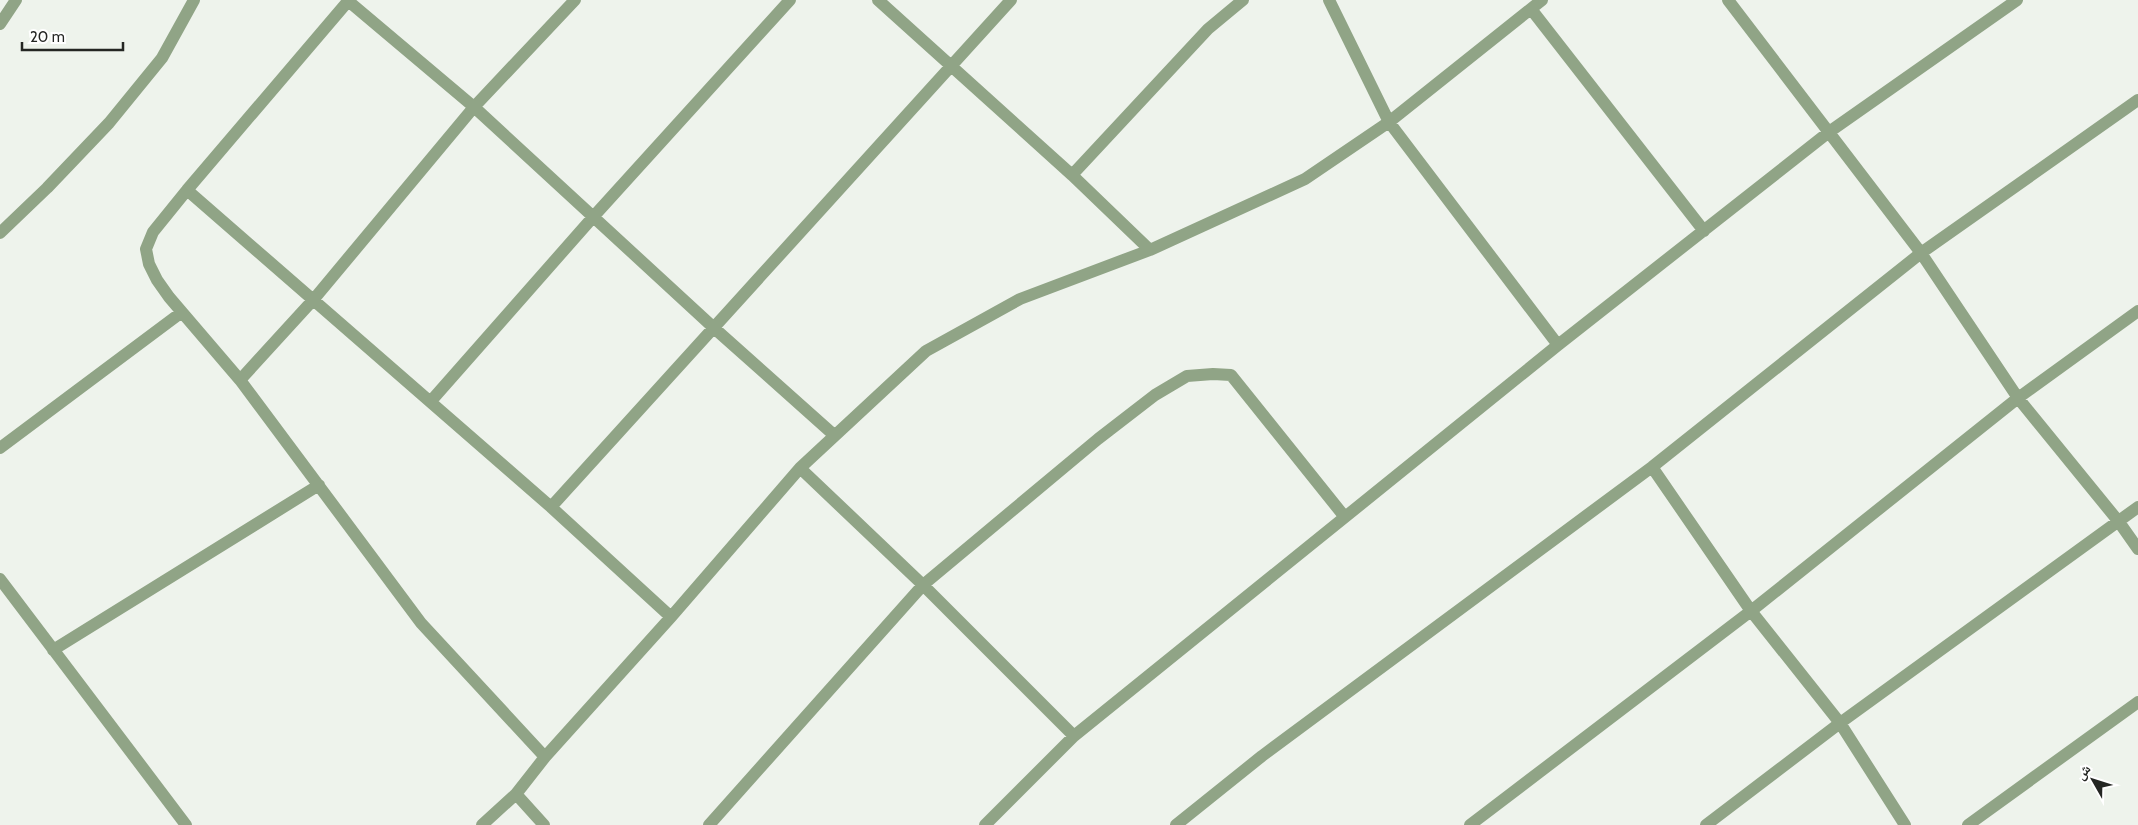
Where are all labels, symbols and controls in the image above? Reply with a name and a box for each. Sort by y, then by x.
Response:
scale bar [22,20,124,52]
text: 20 m [30,28,65,46]
north arrow [2068,755,2118,805]
text: ش [2071,760,2095,783]

